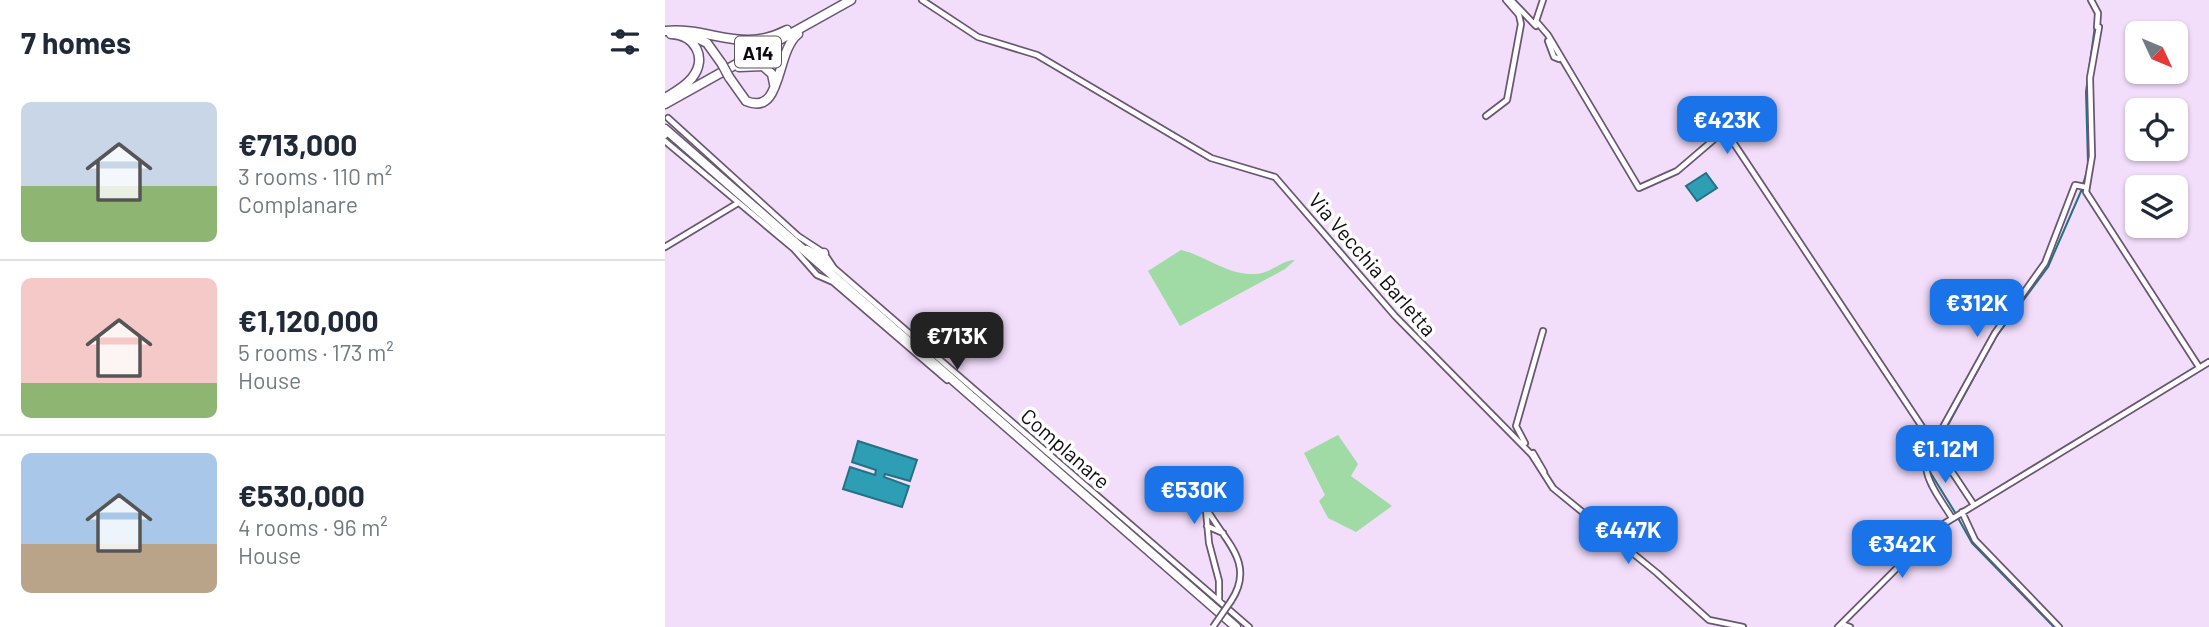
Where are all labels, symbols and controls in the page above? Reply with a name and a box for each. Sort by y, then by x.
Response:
north arrow [2125,21,2187,84]
map controls [2125,21,2188,238]
icon: filters [606,23,644,61]
text: 7 homes [21,24,131,60]
road number: A14 [735,36,781,68]
pin: €423K [1678,96,1776,156]
button: locate [2125,98,2188,161]
text: €423K [1693,105,1761,133]
text: €713,000 [238,126,357,162]
icon: home [77,130,161,214]
text: 3 rooms · 110 m² [238,162,392,190]
button: layers [2125,175,2188,238]
street label: Via Vecchia Barletta [1304,187,1442,341]
text: Complanare [238,190,358,218]
pin: €312K [1928,280,2026,339]
text: €312K [1946,288,2008,316]
text: €1,120,000 [238,302,379,338]
icon: home [77,306,161,390]
pin: €713K [908,312,1006,372]
text: €713K [926,321,988,349]
text: 5 rooms · 173 m² [238,338,394,366]
text: House [238,366,301,394]
street label: Complanare [1016,403,1116,493]
pin: €1.12M [1888,426,2002,485]
text: €1.12M [1912,434,1978,462]
pin: €530K [1145,466,1243,526]
text: €530K [1161,475,1227,503]
text: €530,000 [238,477,365,513]
icon: home [77,481,161,565]
pin: €447K [1579,506,1677,566]
text: 4 rooms · 96 m² [238,513,388,541]
text: €447K [1595,515,1661,543]
pin: €342K [1853,520,1951,580]
text: €342K [1868,529,1936,557]
text: House [238,541,301,569]

